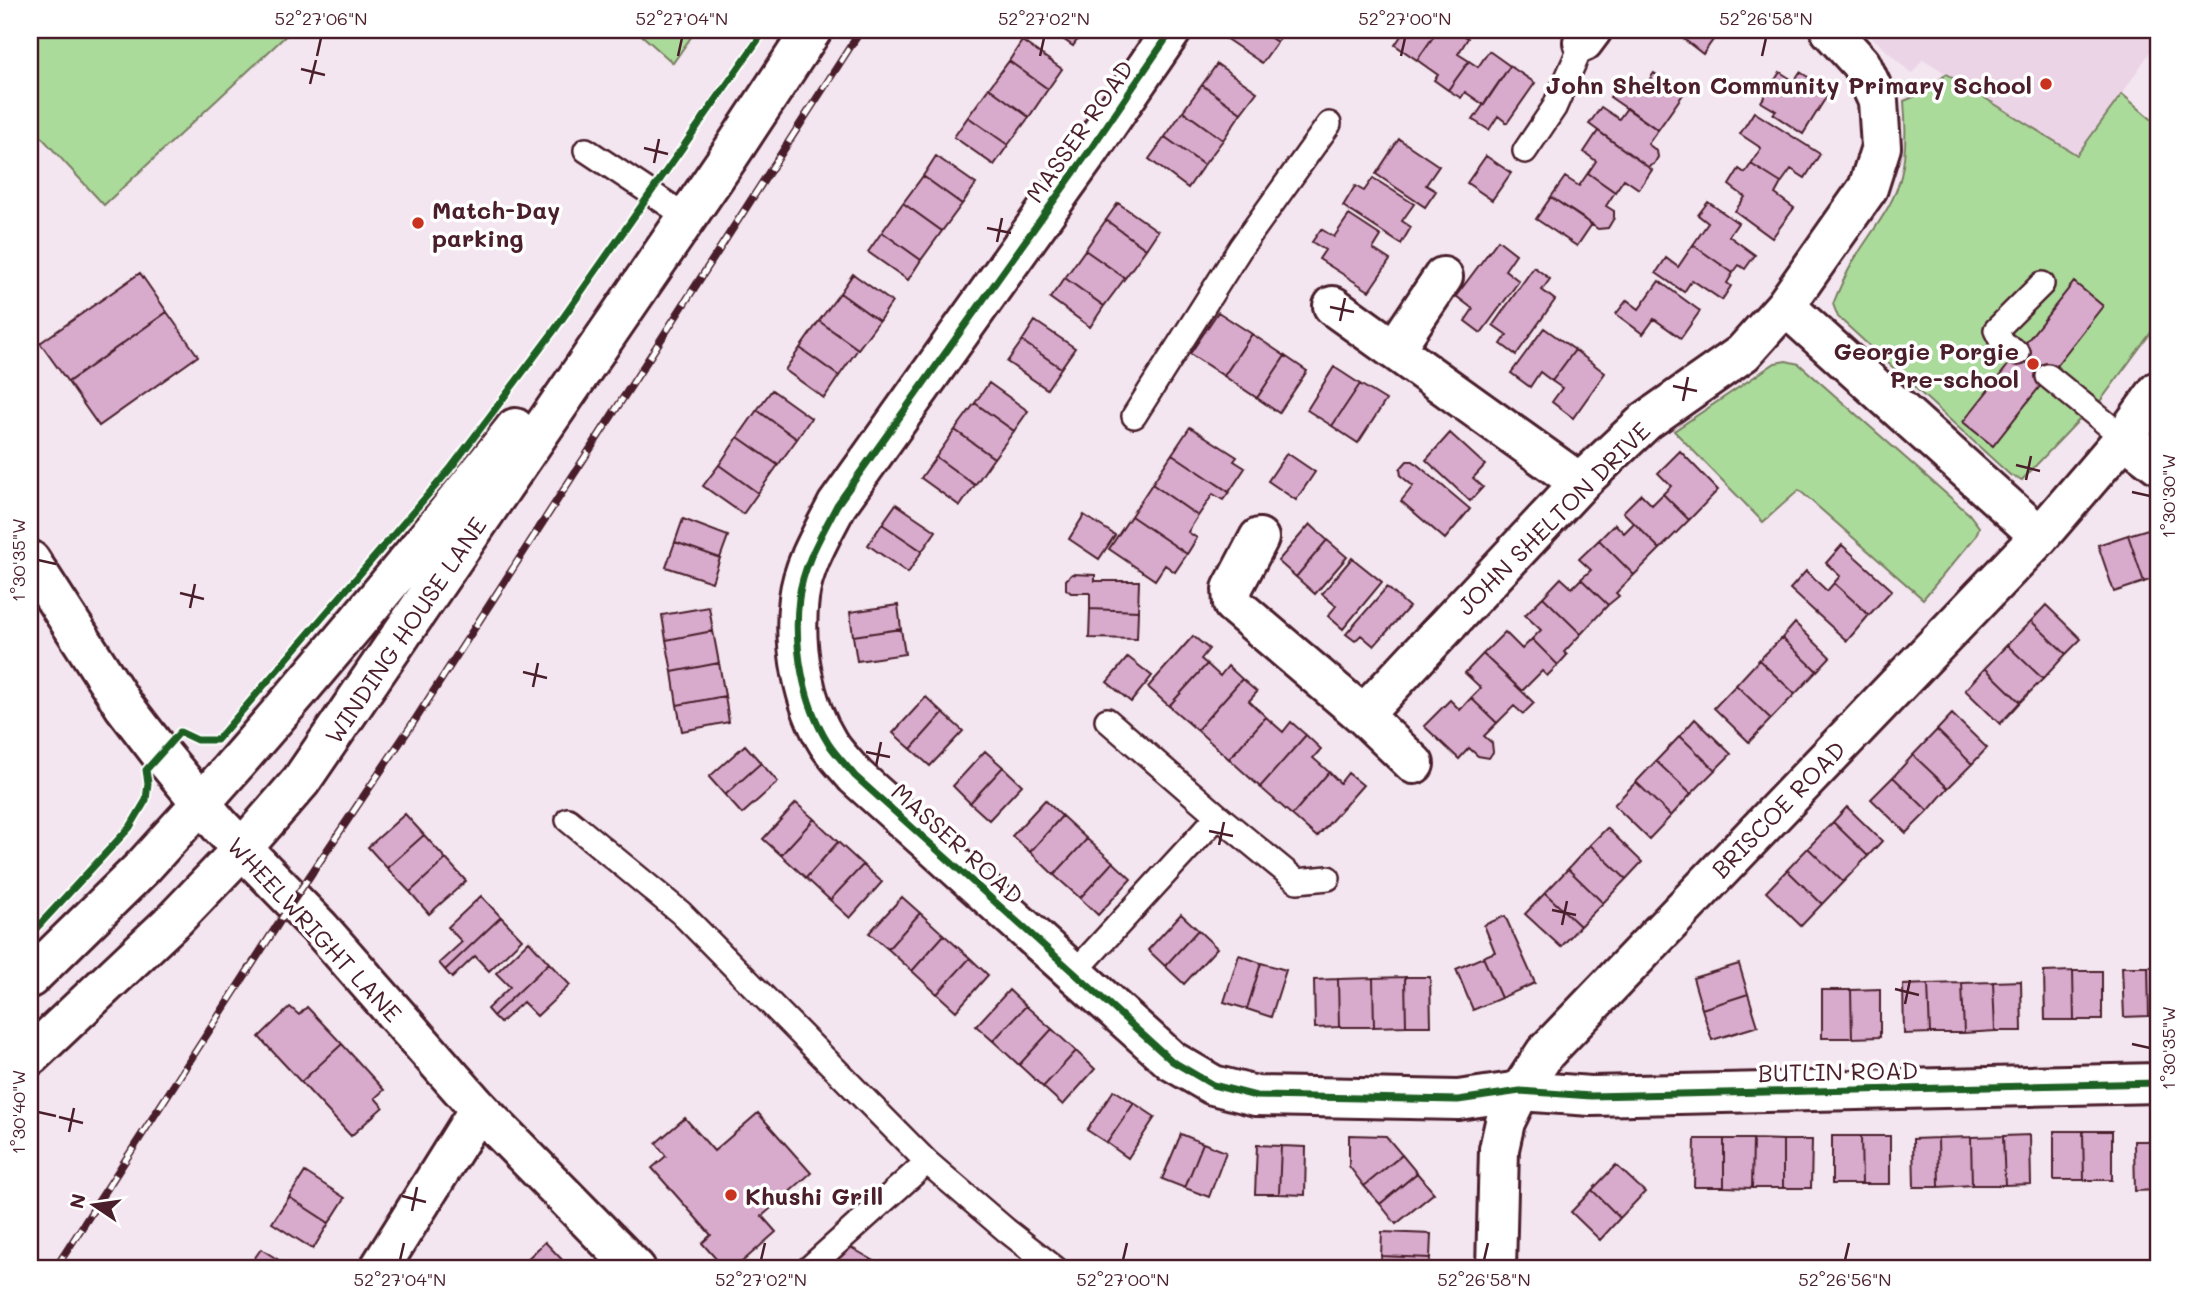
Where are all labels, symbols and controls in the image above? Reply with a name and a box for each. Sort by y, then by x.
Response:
text: 52°27'06"N [274,6,368,30]
text: 52°27'04"N [636,6,728,30]
text: 52°27'02"N [998,6,1090,30]
text: 52°27'00"N [1358,6,1452,30]
text: 52°26'58"N [1719,6,1813,30]
street label: MASSER ROAD [1018,54,1140,208]
place label: John Shelton Community Primary School [1546,69,2032,100]
marker: John Shelton Community Primary School [2038,76,2054,92]
place label: Match-Day parking [432,194,560,253]
marker: Match-Day parking [410,215,426,231]
place label: Georgie Porgie Pre-school [1834,335,2019,394]
marker: Georgie Porgie Pre-school [2025,356,2041,372]
street label: JOHN SHELTON DRIVE [1450,415,1656,621]
text: 1°30'30"W [2156,454,2180,538]
street label: WINDING HOUSE LANE [317,511,493,749]
text: 1°30'35"W [6,518,30,602]
street label: BRISCOE ROAD [1705,734,1851,884]
street label: MASSER ROAD [886,776,1030,910]
street label: WHEELWRIGHT LANE [221,830,409,1028]
text: 1°30'35"W [2156,1006,2180,1090]
street label: BUTLIN ROAD [1758,1054,1918,1088]
text: 1°30'40"W [6,1070,30,1154]
north arrow [60,1170,130,1240]
place label: Khushi Grill [745,1180,883,1211]
marker: Khushi Grill [723,1187,739,1203]
text: N [63,1191,91,1211]
text: 52°27'04"N [354,1267,446,1291]
text: 52°27'02"N [715,1267,807,1291]
text: 52°27'00"N [1076,1267,1170,1291]
text: 52°26'58"N [1437,1267,1531,1291]
text: 52°26'56"N [1798,1267,1892,1291]

